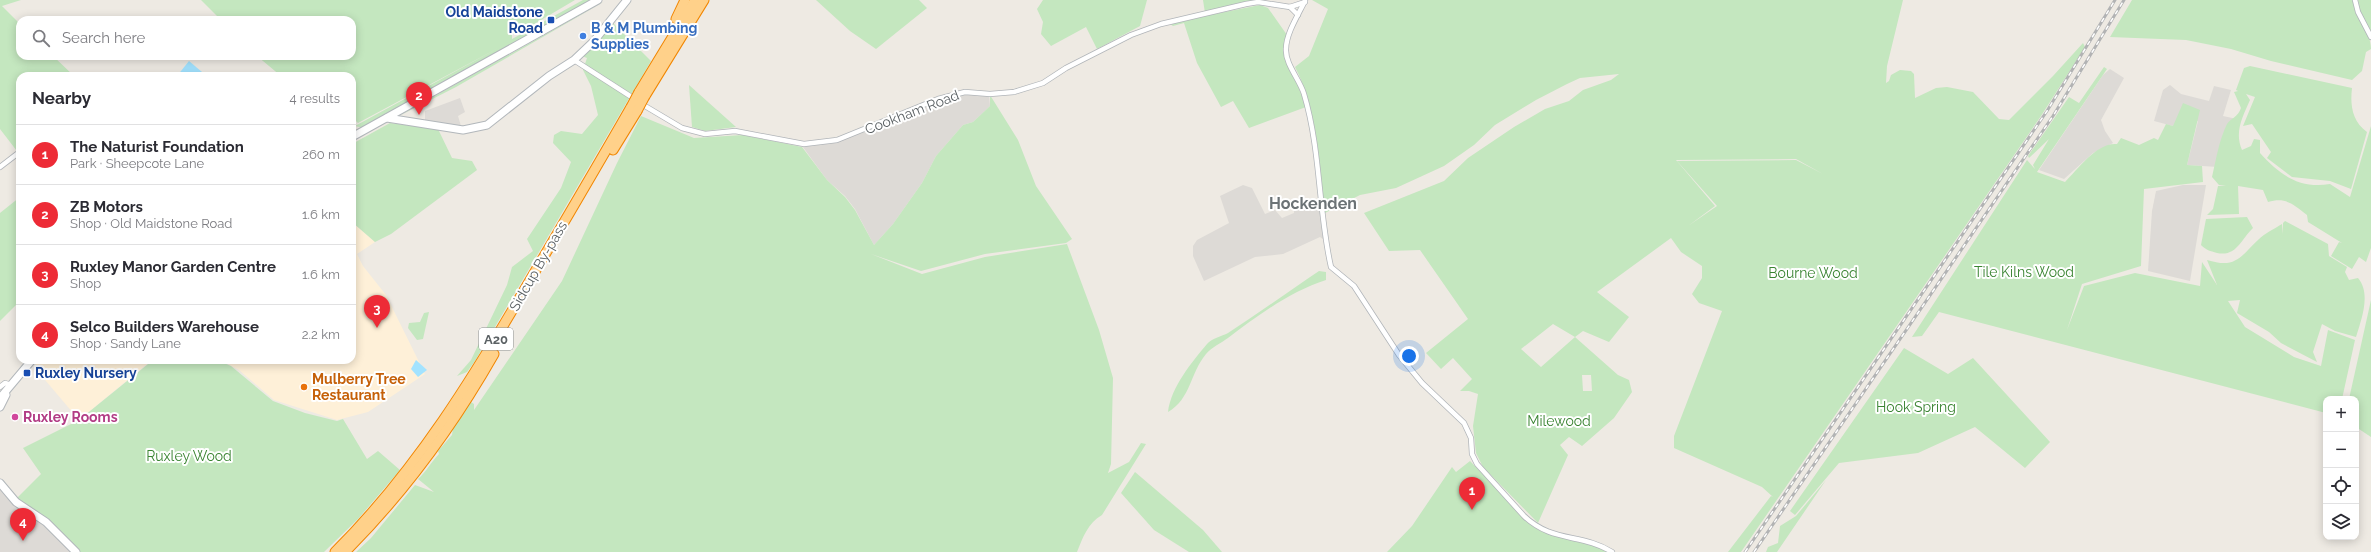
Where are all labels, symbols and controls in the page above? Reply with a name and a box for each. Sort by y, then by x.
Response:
place label: Old Maidstone Road [445,4,544,36]
marker: Old Maidstone Road [546,15,556,25]
search box [16,16,356,60]
place label: B & M Plumbing Supplies [591,20,697,52]
icon: search [30,27,52,49]
text: Search here [62,29,145,47]
marker: B & M Plumbing Supplies [578,31,588,41]
pin: 2 [406,82,432,115]
street label: Cookham Road [863,87,961,137]
text: Nearby [32,88,91,108]
text: 4 results [289,91,340,106]
text: The Naturist Foundation [70,138,244,156]
text: 1 [42,147,48,162]
text: 260 m [302,147,340,162]
text: Park · Sheepcote Lane [70,156,204,171]
district label: Hockenden [1269,194,1357,213]
text: ZB Motors [70,198,143,216]
text: 2 [41,207,49,222]
text: 1.6 km [302,207,340,222]
text: Shop · Old Maidstone Road [70,216,232,231]
street label: Sidcup By-pass [506,218,570,314]
text: Ruxley Manor Garden Centre [70,258,276,276]
park label: Tile Kilns Wood [1974,264,2074,280]
park label: Bourne Wood [1768,265,1858,281]
text: 3 [41,267,49,282]
text: 1.6 km [302,267,340,282]
text: Shop [70,276,101,291]
pin: 3 [364,295,390,328]
text: Selco Builders Warehouse [70,318,259,336]
text: 4 [41,327,49,342]
text: 2.2 km [302,327,340,342]
road number: A20 [479,328,513,350]
text: Shop · Sandy Lane [70,336,181,351]
your location [1399,346,1419,366]
place label: Ruxley Nursery [35,365,137,381]
marker: Ruxley Nursery [22,368,32,378]
place label: Mulberry Tree Restaurant [312,371,406,403]
marker: Mulberry Tree Restaurant [299,382,309,392]
map controls [2323,396,2359,540]
button: + [2323,396,2359,432]
park label: Hook Spring [1876,399,1956,415]
place label: Ruxley Rooms [23,409,118,425]
marker: Ruxley Rooms [10,412,20,422]
park label: Milewood [1527,413,1591,429]
button: − [2323,432,2359,468]
park label: Ruxley Wood [146,448,232,464]
button: locate [2323,468,2359,504]
pin: 1 [1459,477,1485,510]
button: layers [2323,504,2359,540]
pin: 4 [10,508,36,541]

